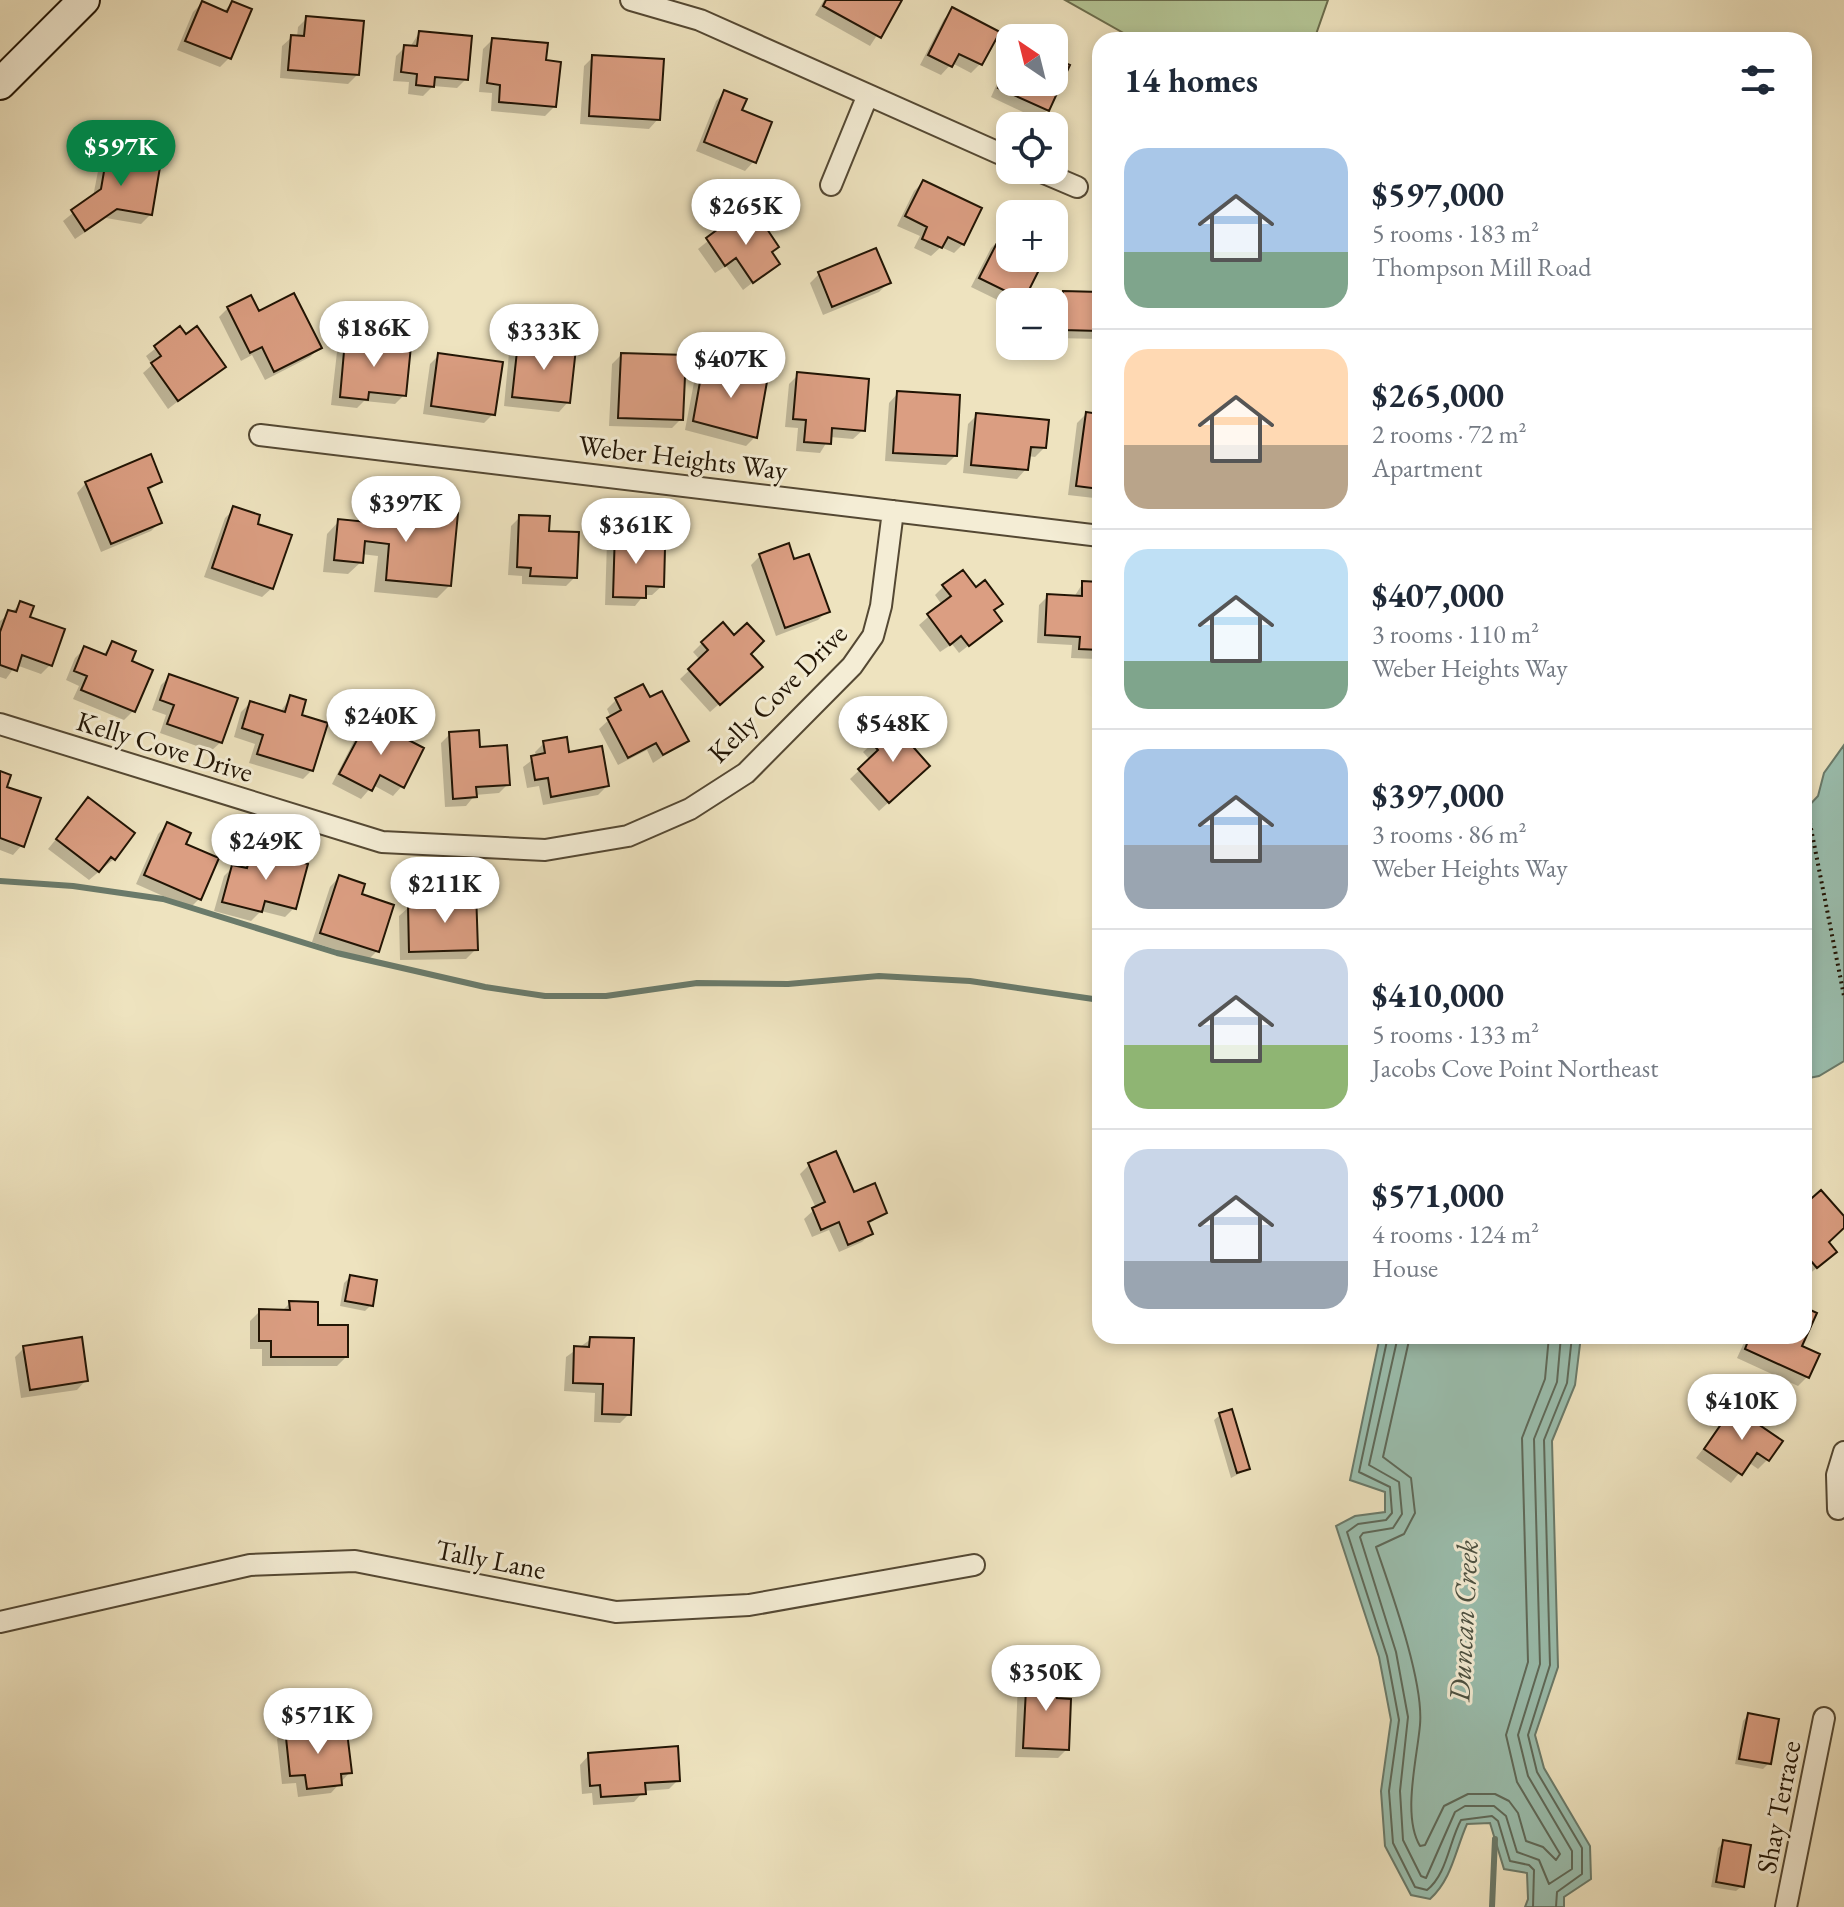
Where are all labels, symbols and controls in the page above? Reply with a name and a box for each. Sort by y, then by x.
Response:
north arrow [996,24,1068,96]
map controls [996,24,1068,360]
text: 14 homes [1124,58,1258,102]
icon: filters [1736,58,1780,102]
button: locate [996,112,1068,184]
pin: $597K [65,120,177,188]
text: $597K [84,129,158,163]
text: $597,000 [1372,172,1504,216]
pin: $265K [690,179,802,247]
icon: home [1188,180,1284,276]
text: $265K [709,188,783,222]
button: + [996,200,1068,272]
text: 5 rooms · 183 m² [1372,216,1539,250]
text: Thompson Mill Road [1372,250,1592,284]
button: − [996,288,1068,360]
pin: $186K [318,301,430,369]
pin: $333K [488,304,600,372]
text: $186K [337,310,411,344]
text: $333K [507,313,581,347]
pin: $407K [675,332,787,400]
text: $407K [694,341,768,375]
text: $265,000 [1372,373,1504,417]
icon: home [1188,381,1284,477]
text: 2 rooms · 72 m² [1372,417,1527,451]
street label: Weber Heights Way [576,426,790,488]
text: Apartment [1372,451,1482,485]
pin: $397K [350,476,462,544]
text: $397K [369,485,443,519]
pin: $361K [580,498,692,566]
text: $361K [599,507,673,541]
text: $407,000 [1372,573,1504,617]
icon: home [1188,581,1284,677]
street label: Kelly Cove Drive [700,616,854,770]
text: 3 rooms · 110 m² [1372,617,1539,651]
text: Weber Heights Way [1372,651,1568,685]
pin: $240K [325,689,437,757]
pin: $548K [837,696,949,764]
text: $240K [344,698,418,732]
street label: Kelly Cove Drive [72,702,258,790]
text: $548K [856,705,930,739]
text: $397,000 [1372,773,1504,817]
icon: home [1188,781,1284,877]
pin: $249K [210,814,322,882]
text: 3 rooms · 86 m² [1372,817,1527,851]
text: $249K [229,823,303,857]
text: Weber Heights Way [1372,851,1568,885]
pin: $211K [389,857,501,925]
text: $211K [408,866,482,900]
text: $410,000 [1372,973,1504,1017]
icon: home [1188,981,1284,1077]
text: 5 rooms · 133 m² [1372,1017,1539,1051]
text: Jacobs Cove Point Northeast [1372,1051,1658,1085]
text: $571,000 [1372,1173,1504,1217]
icon: home [1188,1181,1284,1277]
text: 4 rooms · 124 m² [1372,1217,1539,1251]
text: House [1372,1251,1438,1285]
pin: $410K [1686,1374,1798,1442]
text: $410K [1705,1383,1779,1417]
street label: Tally Lane [433,1531,549,1587]
water label: Duncan Creek [1439,1539,1487,1704]
pin: $350K [990,1645,1102,1713]
text: $350K [1009,1654,1083,1688]
pin: $571K [262,1688,374,1756]
text: $571K [281,1697,355,1731]
street label: Shay Terrace [1747,1737,1809,1876]

